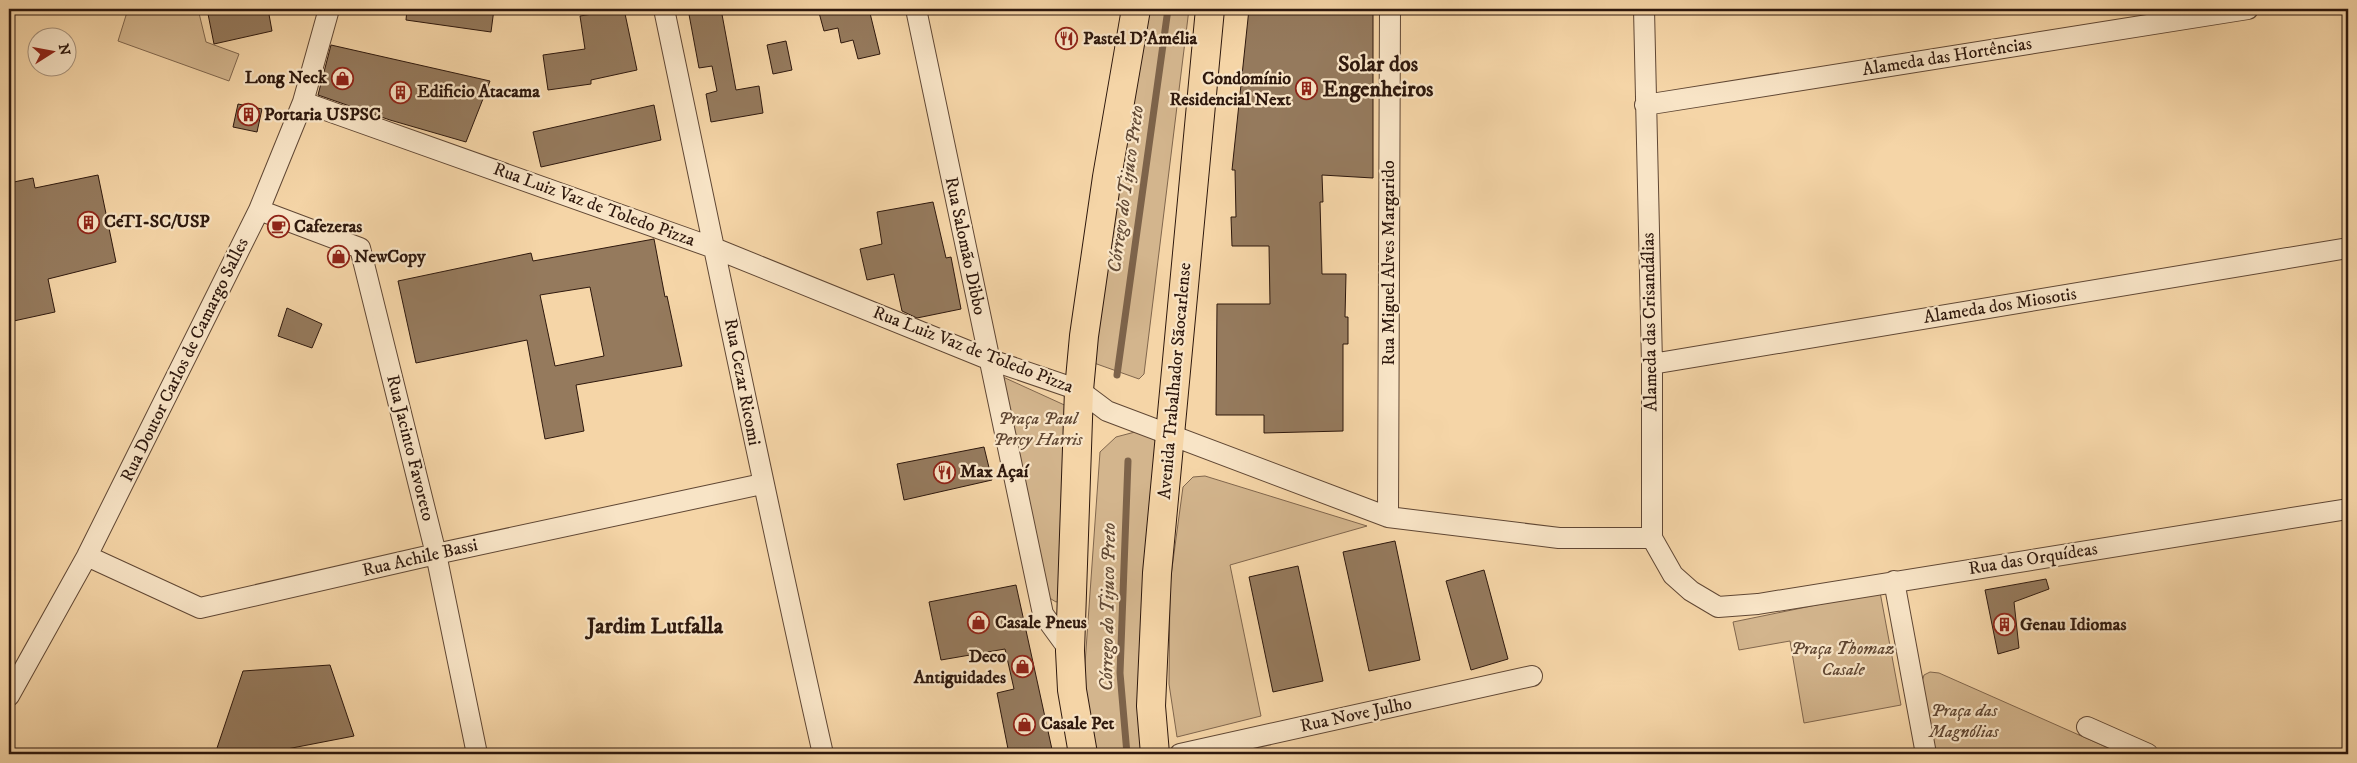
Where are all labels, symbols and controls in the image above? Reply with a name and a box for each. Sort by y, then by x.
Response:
restaurant icon: Pastel D'Amélia [1055,27,1079,51]
north arrow [28,28,78,78]
place label: Pastel D'Amélia [1083,28,1197,50]
street label: Alameda das Hortências [1861,33,2033,81]
text: N [54,42,74,58]
district label: Solar dos Engenheiros [1323,51,1434,103]
shop icon: Long Neck [331,66,355,90]
place label: Long Neck [245,67,328,89]
place label: Condomínio Residencial Next [1169,68,1291,111]
building icon: Condomínio Residencial Next [1295,77,1319,101]
building icon: Edificio Atacama [389,80,413,104]
place label: Edificio Atacama [417,81,540,103]
building icon: Portaria USPSC [236,103,260,127]
place label: Portaria USPSC [264,104,381,126]
water label: Córrego do Tijuco Preto [1103,104,1149,274]
street label: Rua Luiz Vaz de Toledo Pizza [490,158,698,252]
street label: Rua Miguel Alves Margarido [1378,160,1400,366]
street label: Rua Salomão Dibbo [940,175,990,317]
building icon: CeTI-SC/USP [76,210,100,234]
place label: CeTI-SC/USP [104,211,210,233]
cafe icon: Cafezeras [266,215,290,239]
place label: Cafezeras [294,216,362,238]
street label: Alameda das Crisandálias [1637,232,1663,412]
street label: Rua Doutor Carlos de Camargo Salles [116,234,254,486]
shop icon: NewCopy [326,245,350,269]
place label: NewCopy [354,246,426,268]
street label: Avenida Trabalhador Sãocarlense [1154,262,1196,500]
street label: Alameda dos Miosotis [1922,283,2078,329]
street label: Rua Luiz Vaz de Toledo Pizza [870,302,1077,399]
street label: Rua Cezar Ricomi [719,317,765,447]
street label: Rua Jacinto Favoreto [381,373,439,524]
park label: Praça Paul Percy Harris [993,408,1083,451]
restaurant icon: Max Açaí [932,460,956,484]
place label: Max Açaí [960,461,1030,483]
water label: Córrego do Tijuco Preto [1095,522,1121,692]
street label: Rua Achile Bassi [360,534,480,582]
street label: Rua das Orquídeas [1967,538,2099,580]
shop icon: Casale Pneus [967,611,991,635]
place label: Casale Pneus [995,612,1087,634]
district label: Jardim Lutfalla [584,613,724,640]
building icon: Genau Idiomas [1992,613,2016,637]
place label: Genau Idiomas [2020,614,2126,636]
park label: Praça Thomaz Casale [1791,638,1895,681]
place label: Deco Antiguidades [913,646,1006,689]
shop icon: Deco Antiguidades [1010,655,1034,679]
street label: Rua Nove Julho [1298,692,1414,738]
park label: Praça das Magnólias [1927,700,1999,743]
shop icon: Casale Pet [1013,712,1037,736]
place label: Casale Pet [1041,713,1115,735]

